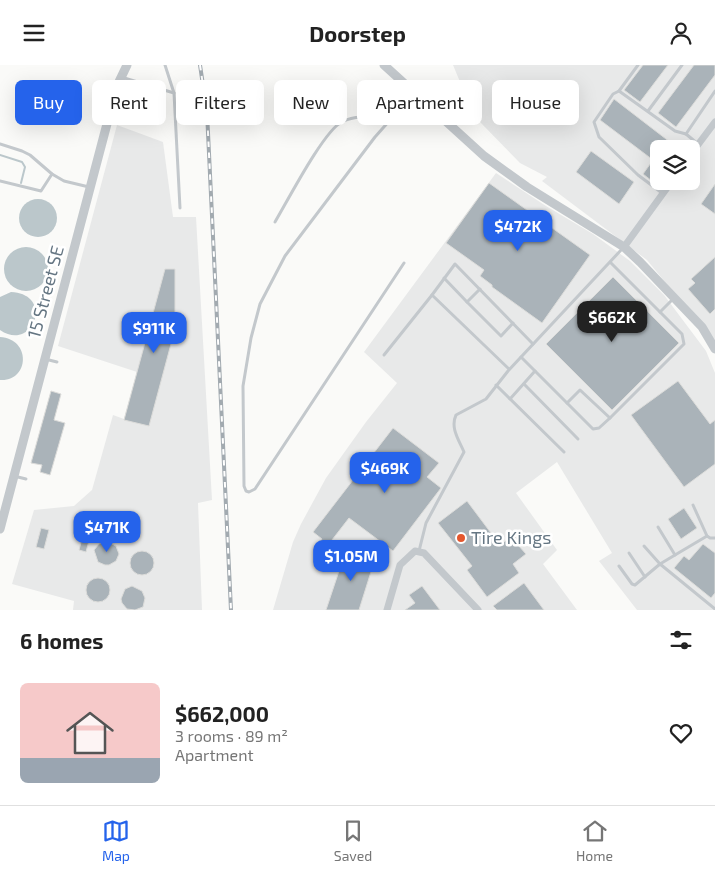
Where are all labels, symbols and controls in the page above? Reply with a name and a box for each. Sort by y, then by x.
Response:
icon: menu [20,19,48,47]
icon: person [667,19,695,47]
text: Doorstep [309,20,406,46]
chip: Buy [15,80,82,125]
chip: Rent [92,80,166,125]
chip: Filters [176,80,264,125]
chip: New [274,80,347,125]
chip: Apartment [357,80,482,125]
chip: House [492,80,579,125]
map controls [650,140,700,190]
button: layers [650,140,700,190]
pin: $472K [483,209,553,252]
text: $472K [494,216,542,235]
street label: 15 Street SE [22,243,68,340]
pin: $662K [577,301,647,343]
text: $662K [588,307,636,326]
pin: $911K [119,311,189,354]
text: $911K [133,318,175,337]
pin: $469K [350,451,420,494]
text: $469K [361,458,409,477]
pin: $471K [72,511,142,553]
text: $471K [85,517,129,536]
place label: Tire Kings [471,526,551,548]
marker: Tire Kings [455,532,467,544]
pin: $1.05M [310,539,392,582]
text: $1.05M [324,546,378,565]
icon: filters [667,626,695,654]
text: 6 homes [20,628,103,653]
text: $662,000 [175,701,269,726]
icon: home [60,703,120,763]
icon: heart [667,719,695,747]
text: 3 rooms · 89 m² [175,726,288,745]
text: Apartment [175,745,254,764]
tab: Map [102,817,130,864]
tab: Saved [334,817,372,864]
tab: Home [576,817,613,864]

